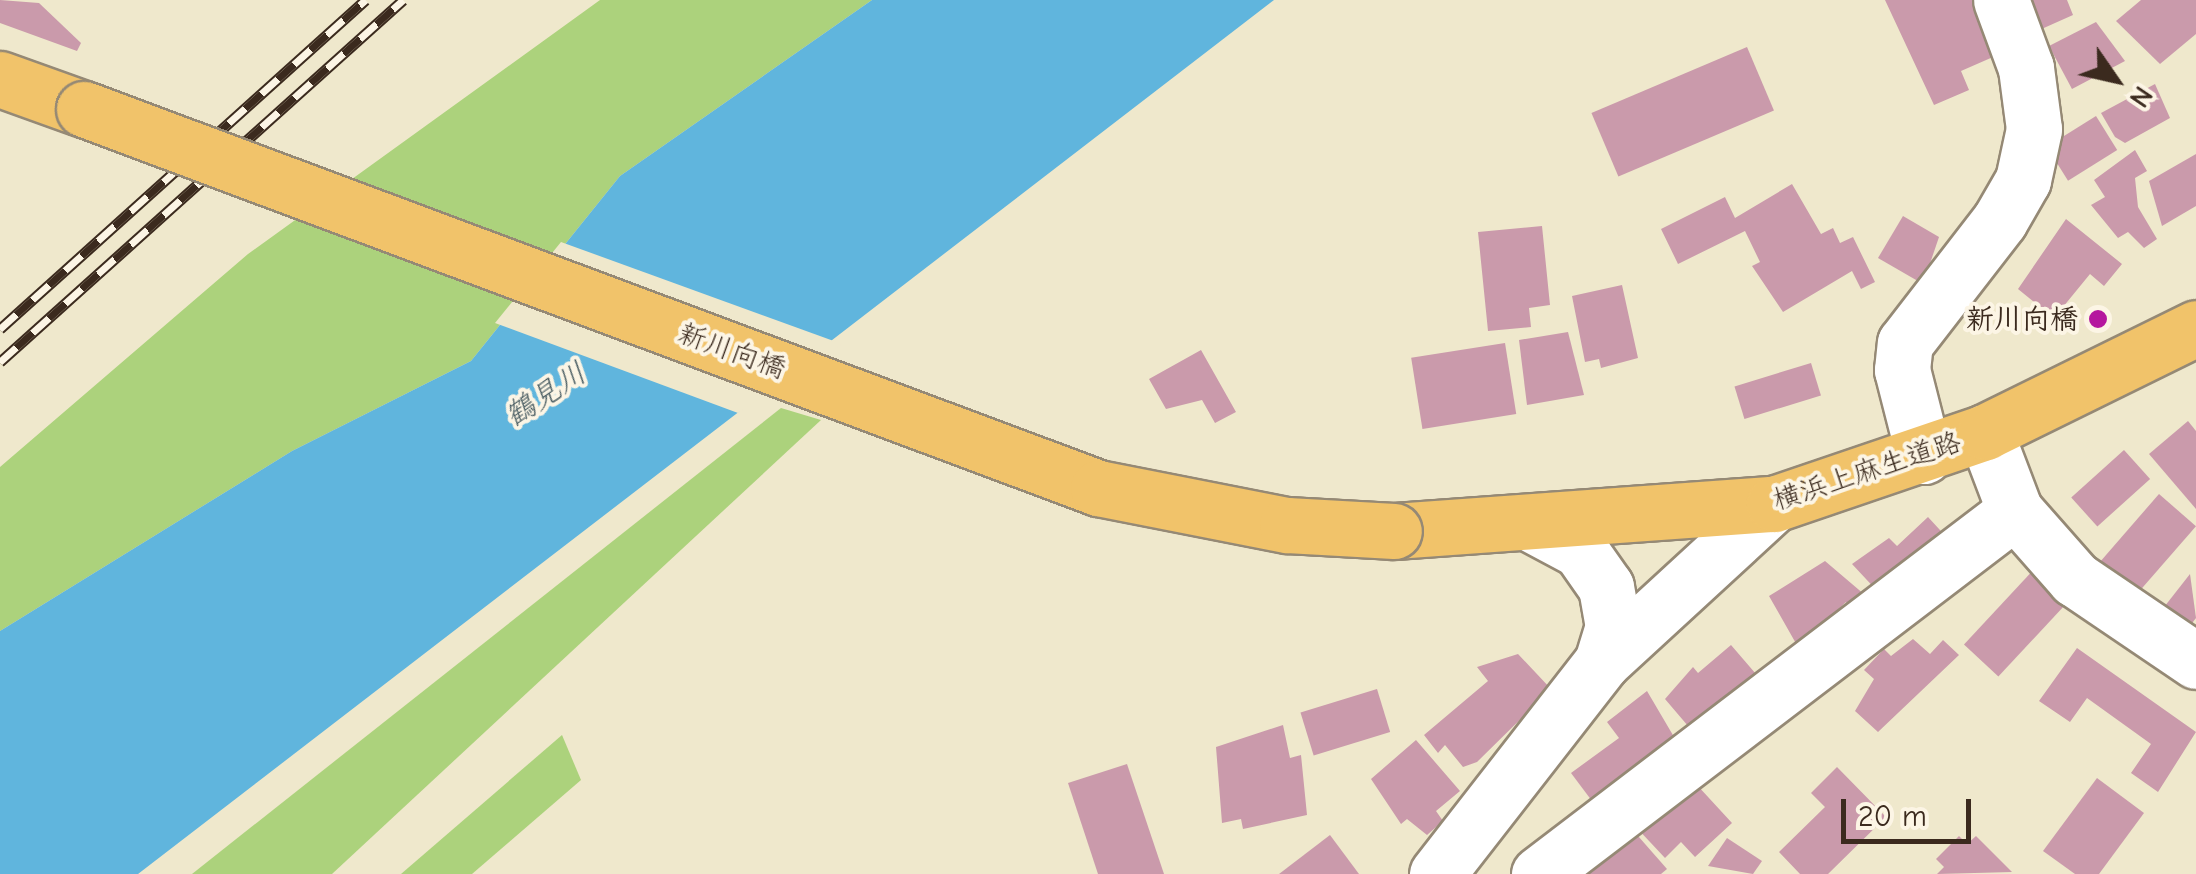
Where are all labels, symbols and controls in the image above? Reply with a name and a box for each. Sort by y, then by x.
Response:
north arrow [2066,30,2166,130]
text: N [2123,80,2159,113]
place label: 新川向橋 [1966,302,2078,336]
marker: 新川向橋 [2087,308,2109,330]
street label: 新川向橋 [674,316,790,386]
water label: 鶴見川 [498,355,594,435]
street label: 横浜上麻生道路 [1769,425,1965,517]
scale bar [1846,779,1976,841]
text: 20 m [1858,799,1927,834]

